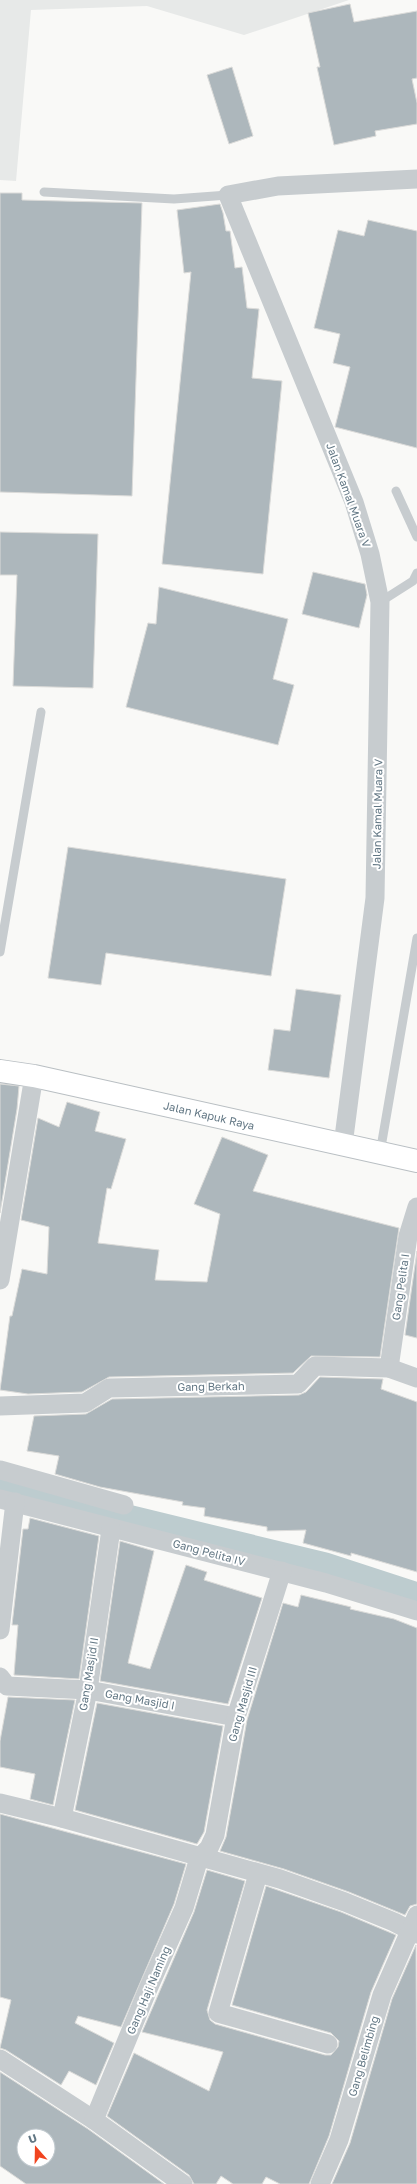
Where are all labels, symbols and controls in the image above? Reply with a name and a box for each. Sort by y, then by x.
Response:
street label: Jalan Kamal Muara V [324,441,374,550]
street label: Jalan Kamal Muara V [370,758,384,869]
street label: Jalan Kapuk Raya [162,1098,256,1132]
street label: Gang Pelita I [389,1253,411,1321]
street label: Gang Berkah [177,1379,245,1393]
street label: Gang Pelita IV [171,1536,247,1568]
street label: Gang Masjid II [76,1636,100,1712]
street label: Gang Masjid III [225,1665,259,1743]
street label: Gang Masjid I [104,1686,176,1712]
street label: Gang Haji Naming [124,1944,172,2036]
street label: Gang Belimbing [345,2014,381,2098]
north arrow [16,2128,56,2168]
text: U [26,2131,38,2146]

